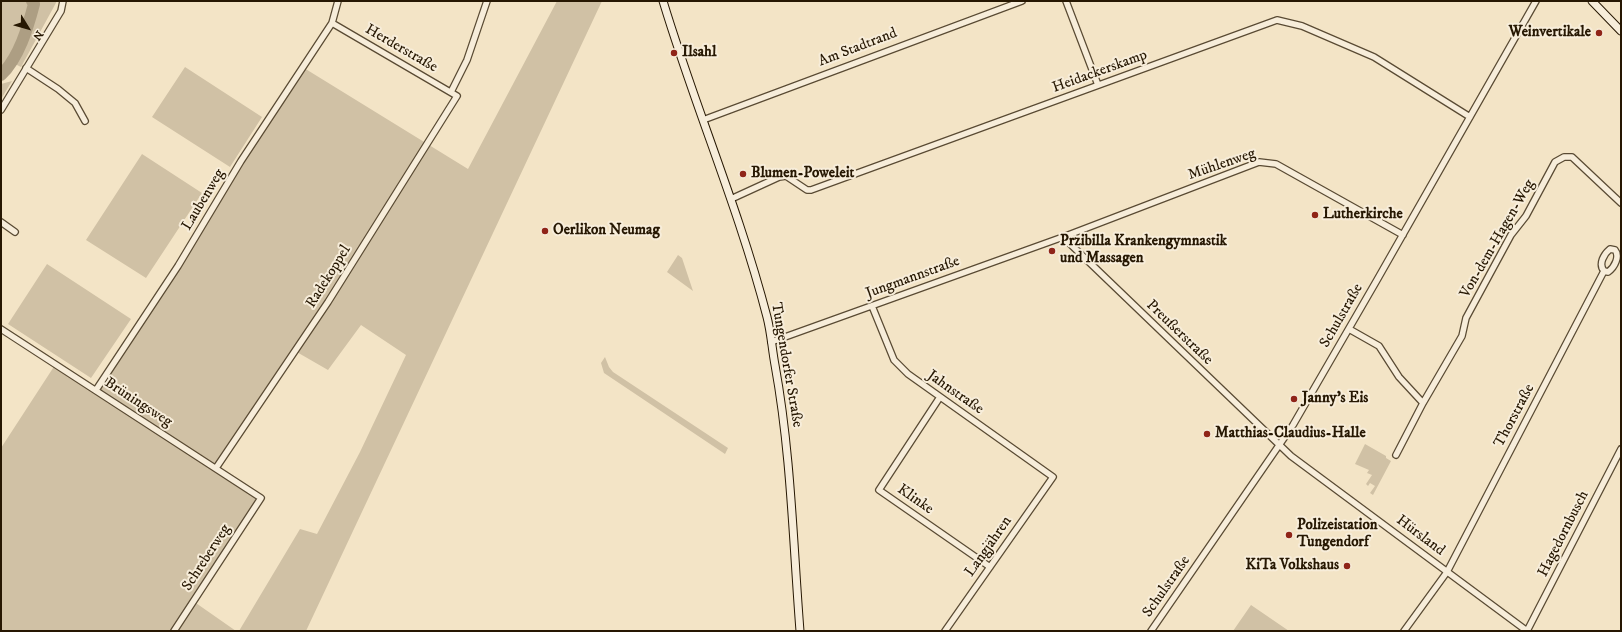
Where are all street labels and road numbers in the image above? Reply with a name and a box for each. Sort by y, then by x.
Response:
street label: Herderstraße [362,21,440,77]
street label: Am Stadtrand [816,25,900,71]
street label: Heidackerskamp [1050,47,1150,97]
street label: Mühlenweg [1186,145,1258,185]
street label: Laubenweg [179,166,229,234]
street label: Von-dem-Hagen-Weg [1457,177,1539,301]
street label: Radekoppel [303,242,355,312]
street label: Jungmannstraße [864,253,962,303]
street label: Schulstraße [1316,281,1368,351]
street label: Preußerstraße [1142,297,1216,369]
street label: Tungendorfer Straße [766,301,806,429]
street label: Jahnstraße [923,367,987,419]
street label: Brüningsweg [101,374,175,432]
street label: Thorstraße [1491,381,1539,451]
street label: Klinke [893,481,937,519]
street label: Hagedornbusch [1535,488,1593,580]
street label: Hürsland [1392,512,1448,560]
street label: Langjähren [962,513,1016,581]
street label: Schreberweg [179,521,235,595]
street label: Schulstraße [1139,553,1195,621]

